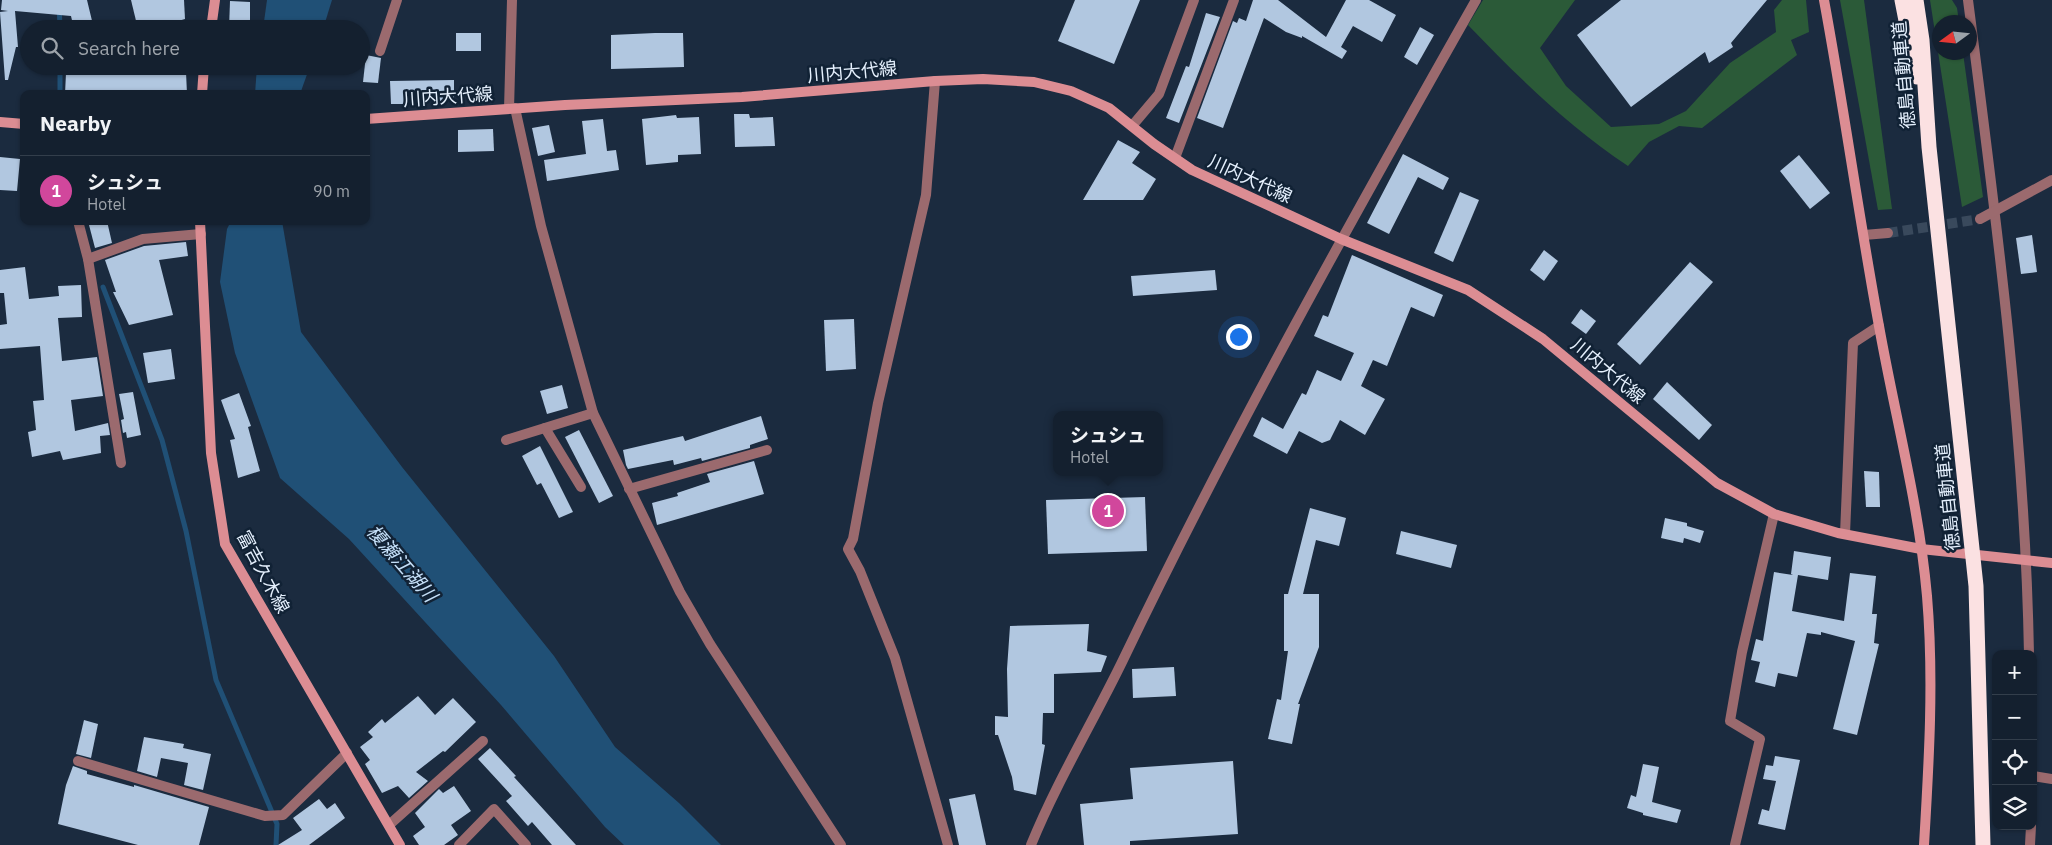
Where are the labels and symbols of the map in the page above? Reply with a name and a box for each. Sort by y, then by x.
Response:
north arrow [1932,15,1977,60]
street label: 徳島自動車道 [1887,20,1920,130]
street label: 川内大代線 [806,56,898,87]
street label: 川内大代線 [402,82,494,111]
street label: 川内大代線 [1205,149,1296,208]
your location [1226,324,1252,350]
street label: 川内大代線 [1566,333,1650,408]
street label: 徳島自動車道 [1930,442,1965,552]
pin: 1 [1092,492,1124,530]
water label: 榎瀬江湖川 [362,519,444,608]
street label: 富吉久木線 [232,527,295,617]

